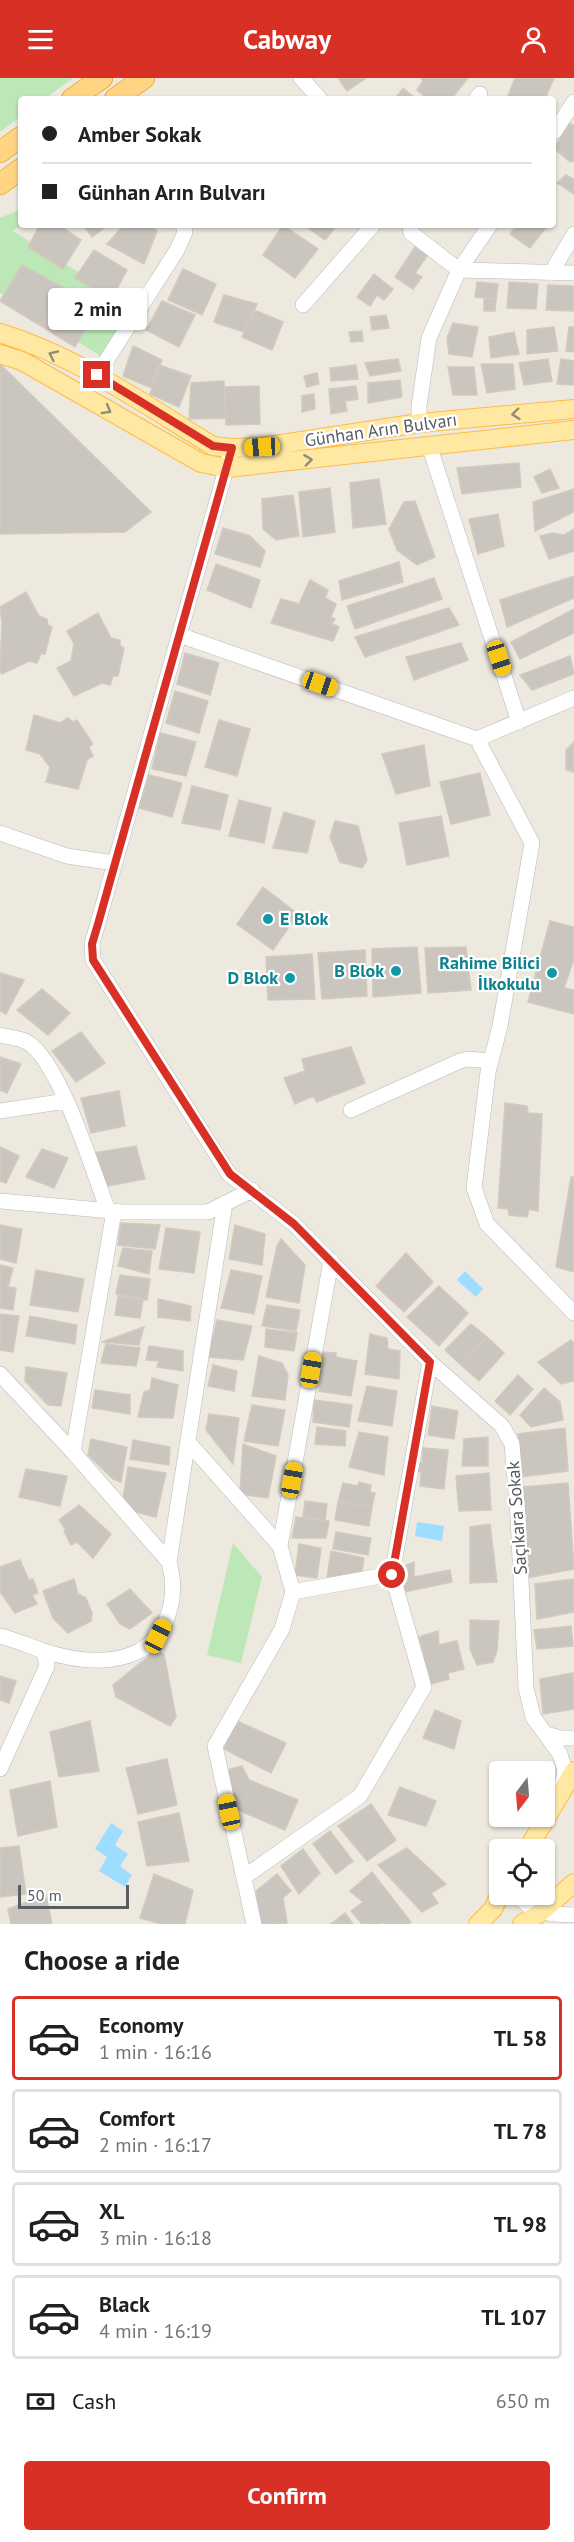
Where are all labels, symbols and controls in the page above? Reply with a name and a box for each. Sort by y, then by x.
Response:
text: Cabway [243,22,331,56]
icon: menu [24,23,57,56]
icon: person [517,23,550,56]
text: Amber Sokak [78,120,201,148]
text: Günhan Arın Bulvarı [78,178,266,206]
callout: 2 min [48,288,146,330]
text: 2 min [73,296,122,322]
one-way arrow [49,351,60,363]
route end [83,361,110,388]
one-way arrow [101,403,111,414]
street label: Günhan Arın Bulvarı [303,407,459,452]
one-way arrow [511,407,520,420]
car [244,437,280,457]
one-way arrow [304,454,313,467]
car [485,638,513,678]
car [300,670,340,698]
place label: E Blok [280,907,329,930]
marker: E Blok [261,912,275,926]
place label: Rahime Bilici İlkokulu [439,951,540,995]
place label: B Blok [334,959,384,982]
marker: B Blok [389,964,403,978]
place label: D Blok [228,966,278,989]
marker: Rahime Bilici İlkokulu [545,966,559,980]
marker: D Blok [283,971,297,985]
car [299,1351,323,1389]
street label: Saçıkara Sokak [501,1460,532,1576]
car [280,1461,304,1499]
route start [378,1561,405,1588]
car [142,1616,174,1656]
north arrow [489,1761,555,1827]
map controls [489,1761,555,1905]
car [216,1793,242,1831]
button: locate [489,1839,555,1905]
scale bar [18,1882,129,1910]
text: 50 m [27,1885,62,1905]
text: Choose a ride [24,1943,180,1977]
icon: car [27,2011,81,2065]
text: Economy [99,2011,183,2039]
text: TL 58 [494,2024,547,2052]
text: 1 min · 16:16 [99,2039,212,2065]
icon: car [27,2104,81,2158]
text: Comfort [99,2104,175,2132]
text: TL 78 [494,2117,547,2145]
text: 2 min · 16:17 [99,2132,212,2158]
icon: car [27,2197,81,2251]
text: XL [99,2197,124,2225]
text: TL 98 [494,2210,547,2238]
text: 3 min · 16:18 [99,2225,212,2251]
icon: car [27,2290,81,2344]
text: Black [99,2290,150,2318]
text: TL 107 [481,2303,547,2331]
text: 4 min · 16:19 [99,2318,212,2344]
icon: cash [24,2385,57,2418]
text: Cash [72,2387,116,2415]
text: 650 m [496,2388,550,2414]
button: Confirm [24,2461,550,2530]

